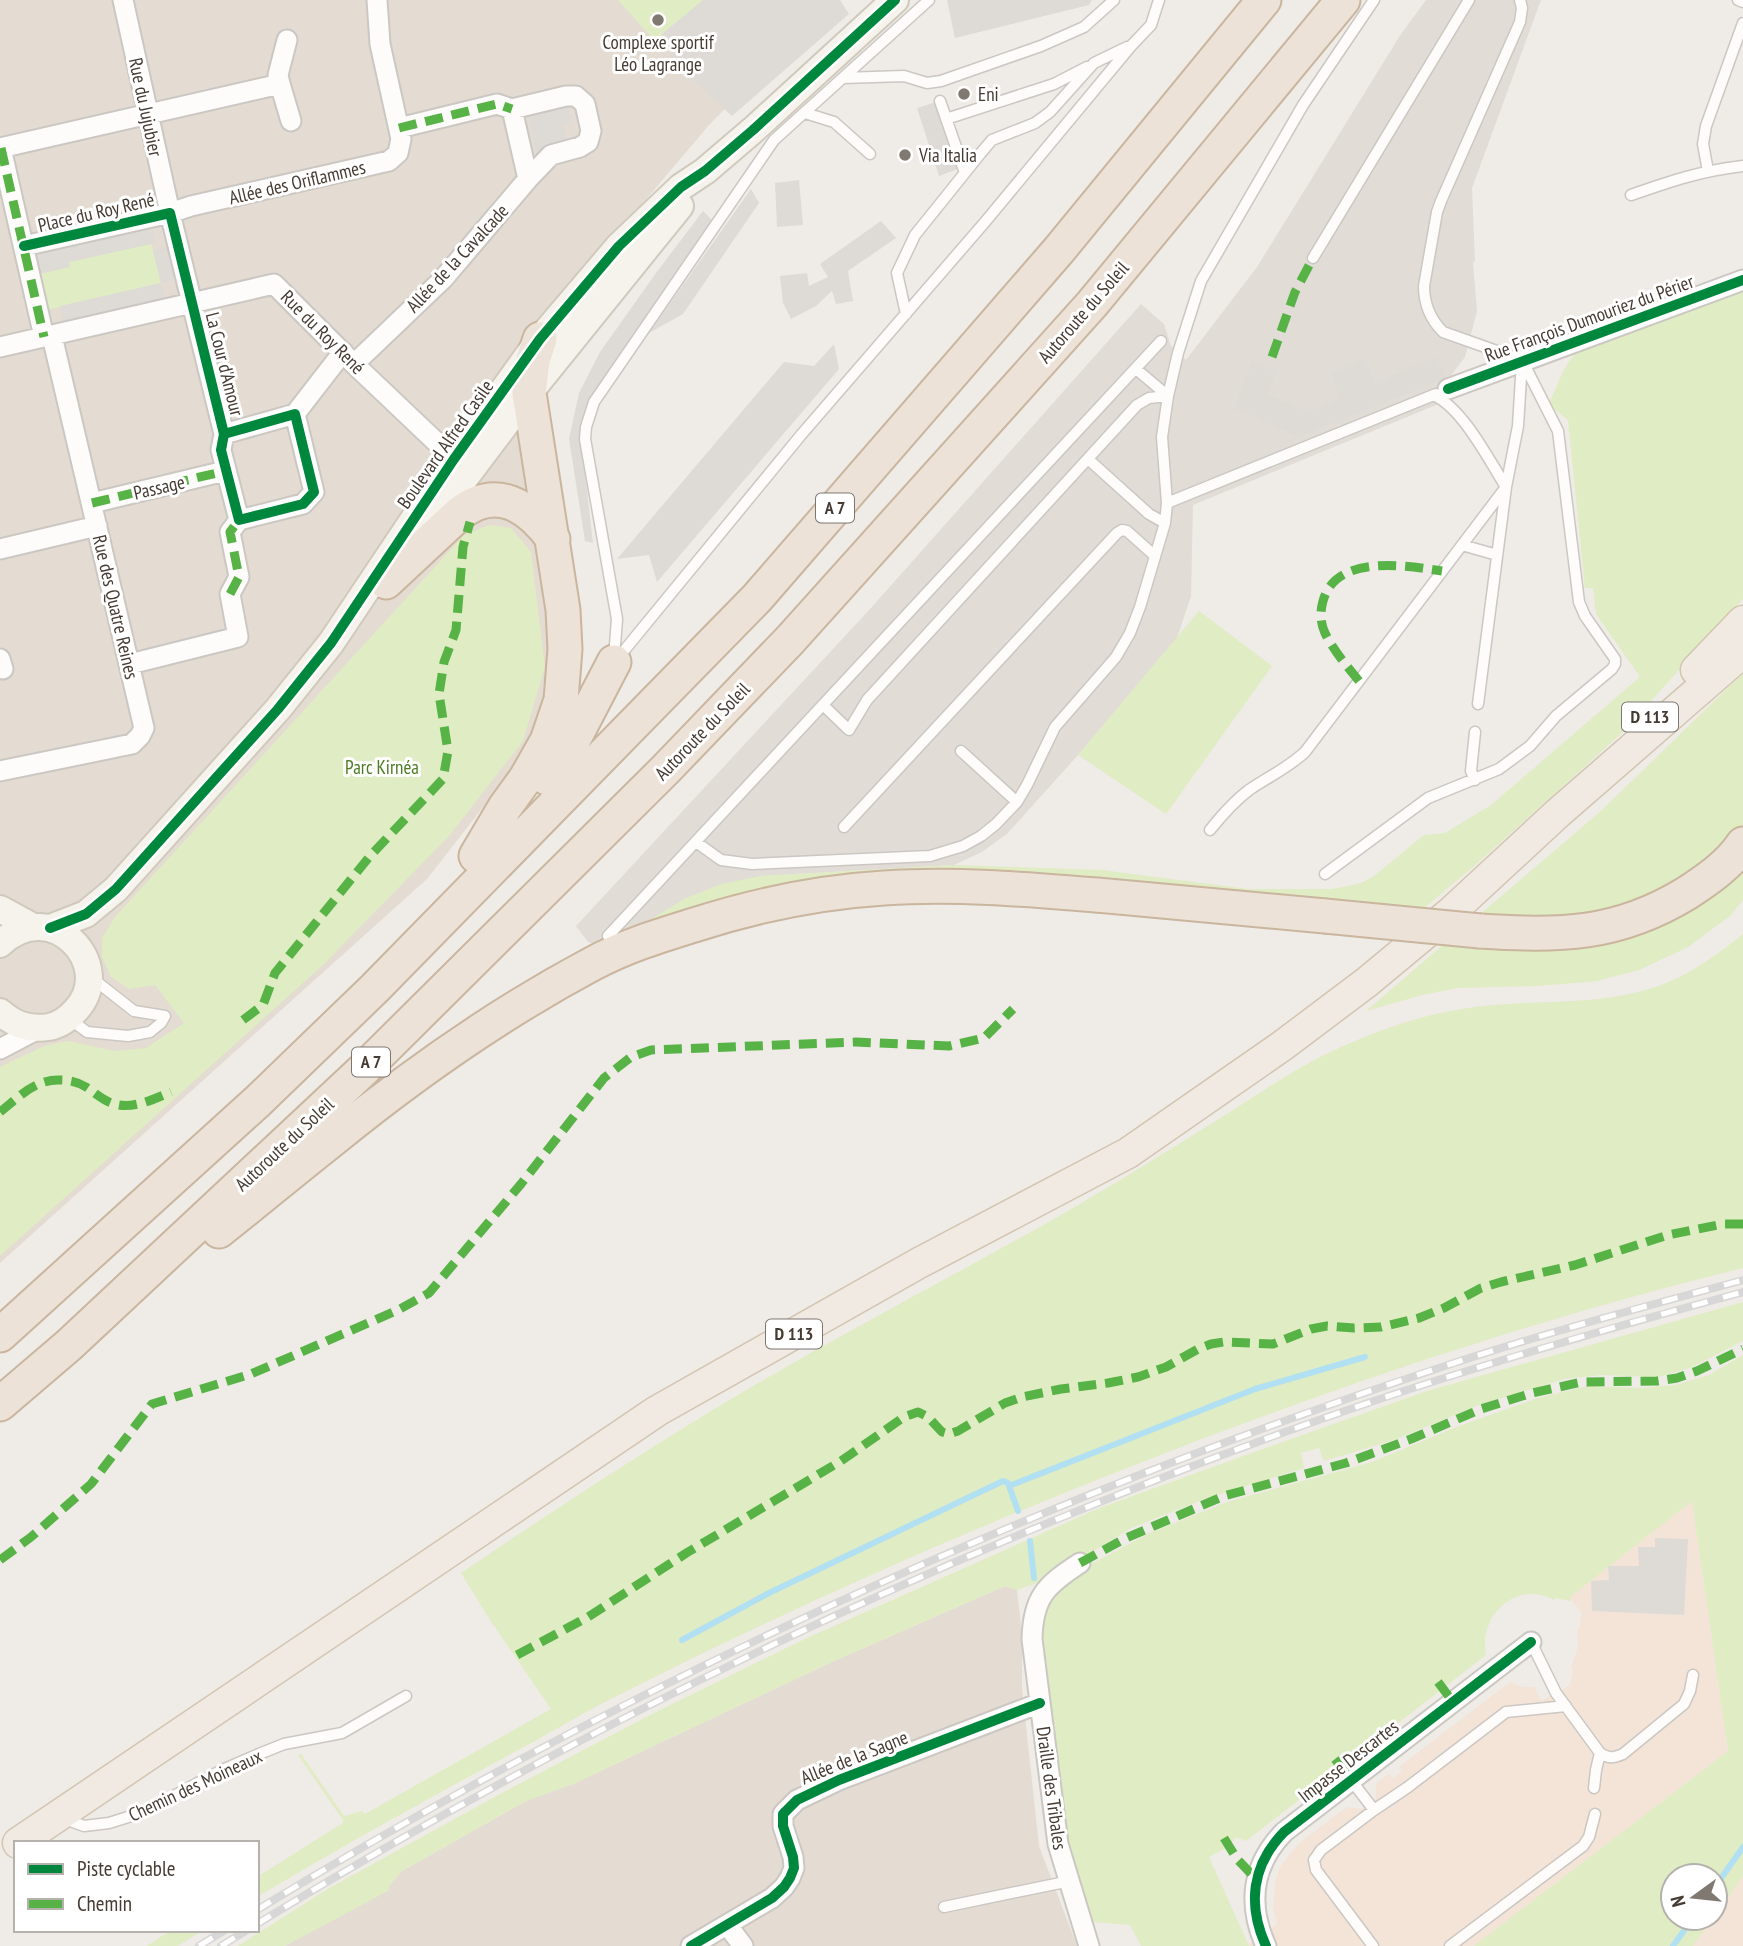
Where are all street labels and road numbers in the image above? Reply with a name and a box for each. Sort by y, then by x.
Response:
street label: Rue du Jujubier [124,55,168,159]
street label: Allée des Oriflammes [226,155,368,209]
street label: Place du Roy René [35,187,157,237]
street label: Allée de la Cavalcade [401,199,513,317]
street label: Autoroute du Soleil [1032,256,1134,368]
street label: Rue François Dumouriez du Périer [1481,269,1698,367]
street label: Rue du Roy René [276,285,370,379]
street label: La Cour d'Amour [201,310,250,419]
street label: Boulevard Alfred Casile [392,375,498,513]
street label: Passage [131,469,187,505]
road number: A 7 [816,494,854,522]
street label: Rue des Quatre Reines [88,533,144,681]
street label: Autoroute du Soleil [649,677,755,785]
road number: D 113 [1622,702,1678,732]
road number: A 7 [352,1048,390,1077]
street label: Autoroute du Soleil [229,1092,339,1196]
road number: D 113 [766,1320,822,1349]
street label: Impasse Descartes [1293,1714,1403,1808]
street label: Allée de la Sagne [797,1725,911,1789]
street label: Draille des Tribales [1031,1725,1073,1851]
street label: Chemin des Moineaux [124,1743,266,1826]

